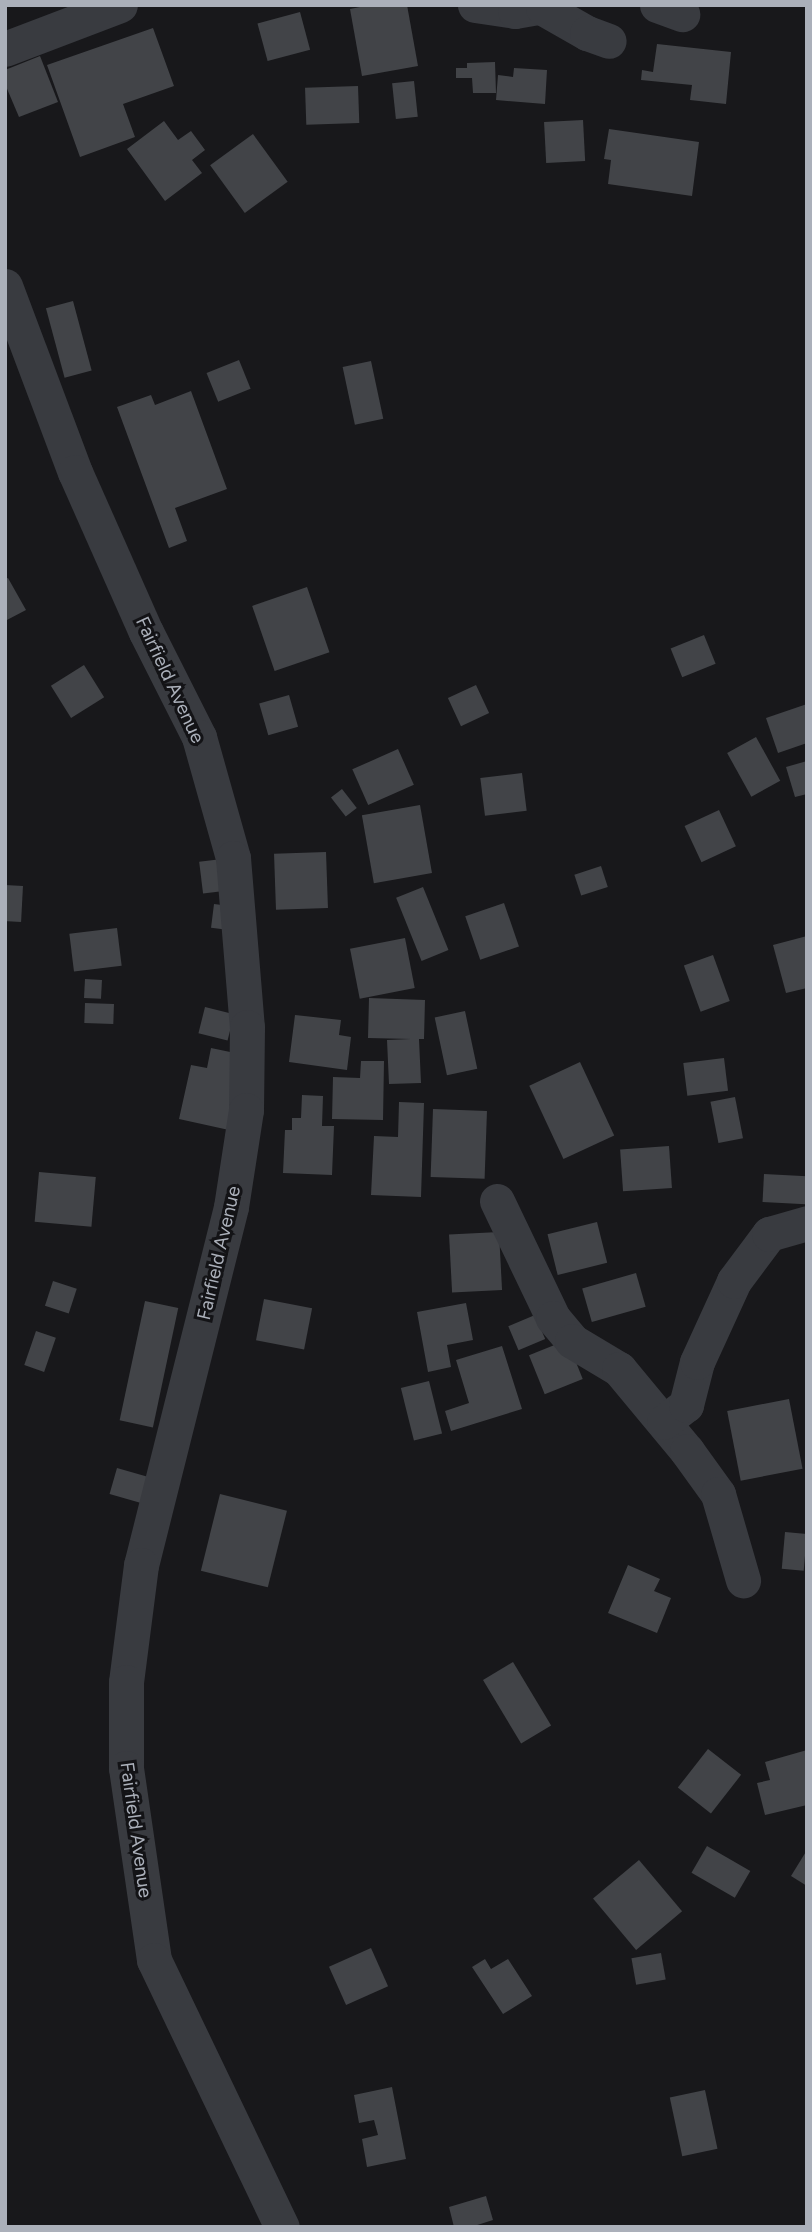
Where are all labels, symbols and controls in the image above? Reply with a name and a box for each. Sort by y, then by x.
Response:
street label: Fairfield Avenue [131,613,209,747]
street label: Fairfield Avenue [193,1184,245,1322]
street label: Fairfield Avenue [115,1761,157,1899]

